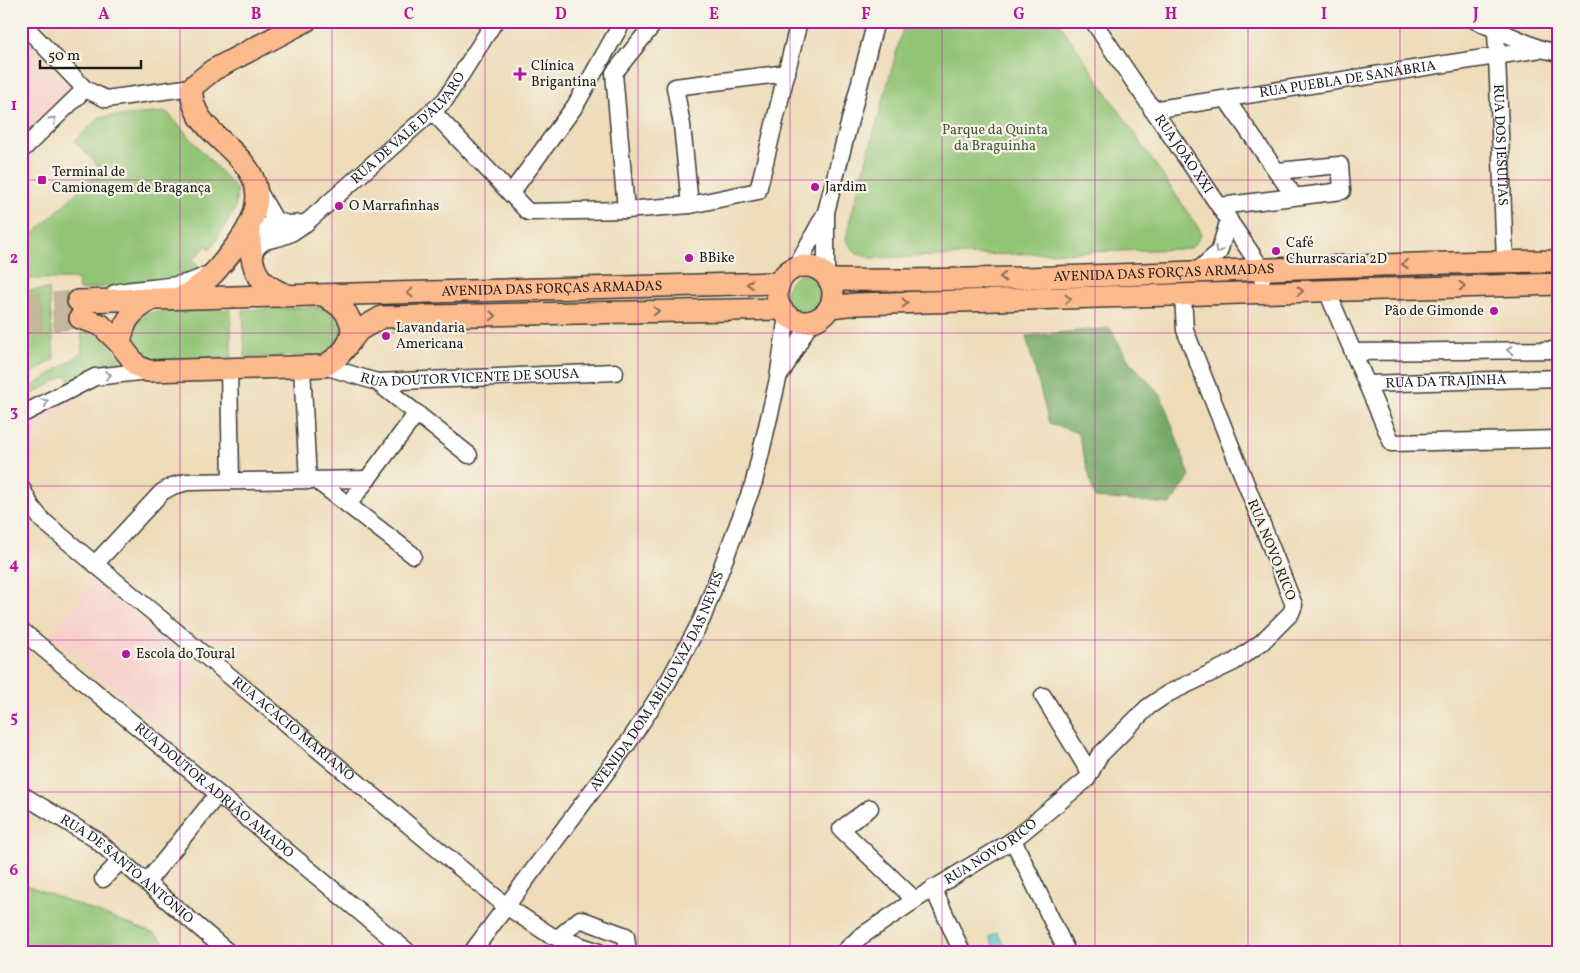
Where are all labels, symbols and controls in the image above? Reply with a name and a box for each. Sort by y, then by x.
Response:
text: A [98,4,110,26]
text: B [251,4,262,26]
text: C [404,4,414,26]
text: D [555,4,567,26]
text: E [709,4,719,26]
text: F [861,4,871,26]
text: G [1013,4,1025,26]
text: H [1165,4,1177,26]
text: I [1321,4,1327,26]
text: J [1472,4,1479,26]
scale bar [40,38,141,70]
text: 50 m [48,46,80,67]
street label: RUA PUEBLA DE SANÁBRIA [1258,56,1437,103]
place label: Clínica Brigantina [531,57,597,92]
marker: Clínica Brigantina [513,67,527,81]
street label: RUA DE VALE D'ÁLVARO [347,68,470,189]
street label: RUA DOS JESUÍTAS [1489,84,1512,206]
text: 1 [11,95,17,117]
street label: RUA JOÃO XXI [1150,111,1218,197]
one-way arrow [48,117,57,126]
park label: Parque da Quinta da Braguinha [942,121,1048,156]
place label: Terminal de Camionagem de Bragança [52,163,211,198]
marker: Terminal de Camionagem de Bragança [36,174,48,186]
place label: Jardim [825,178,867,197]
marker: Jardim [809,181,821,193]
place label: O Marrafinhas [349,197,439,216]
marker: O Marrafinhas [333,200,345,212]
place label: Café Churrascaria 2D [1286,234,1387,269]
one-way arrow [1215,244,1225,253]
marker: Café Churrascaria 2D [1270,245,1282,257]
text: 2 [10,248,18,270]
place label: BBike [699,249,735,268]
marker: BBike [683,252,695,264]
street label: AVENIDA DAS FORÇAS ARMADAS [1053,259,1275,286]
one-way arrow [1401,259,1409,270]
one-way arrow [999,272,1006,282]
street label: AVENIDA DAS FORÇAS ARMADAS [441,276,663,301]
one-way arrow [746,278,754,289]
one-way arrow [1459,281,1467,292]
one-way arrow [1296,286,1304,296]
one-way arrow [406,288,414,298]
one-way arrow [1064,294,1072,304]
one-way arrow [902,298,909,308]
place label: Pão de Gimonde [1384,302,1484,321]
marker: Pão de Gimonde [1488,305,1500,317]
one-way arrow [652,306,660,317]
one-way arrow [489,310,497,321]
place label: Lavandaria Americana [396,319,465,354]
marker: Lavandaria Americana [380,330,392,342]
one-way arrow [1506,345,1514,355]
street label: RUA DOUTOR VICENTE DE SOUSA [358,364,580,392]
one-way arrow [104,370,112,381]
street label: RUA DA TRAJINHA [1385,370,1507,393]
one-way arrow [40,398,49,408]
text: 3 [10,401,18,423]
street label: RUA NOVO RICO [1242,497,1300,603]
text: 4 [9,554,19,576]
street label: AVENIDA DOM ABÍLIO VAZ DAS NEVES [586,569,729,795]
place label: Escola do Toural [136,645,235,664]
marker: Escola do Toural [120,648,132,660]
street label: RUA ACÁCIO MARIANO [228,672,359,786]
text: 5 [10,707,18,729]
street label: RUA DOUTOR ADRIÃO AMADO [130,719,298,863]
street label: RUA DE SANTO ANTÓNIO [56,810,197,928]
street label: RUA NOVO RICO [941,814,1041,889]
text: 6 [10,860,19,882]

